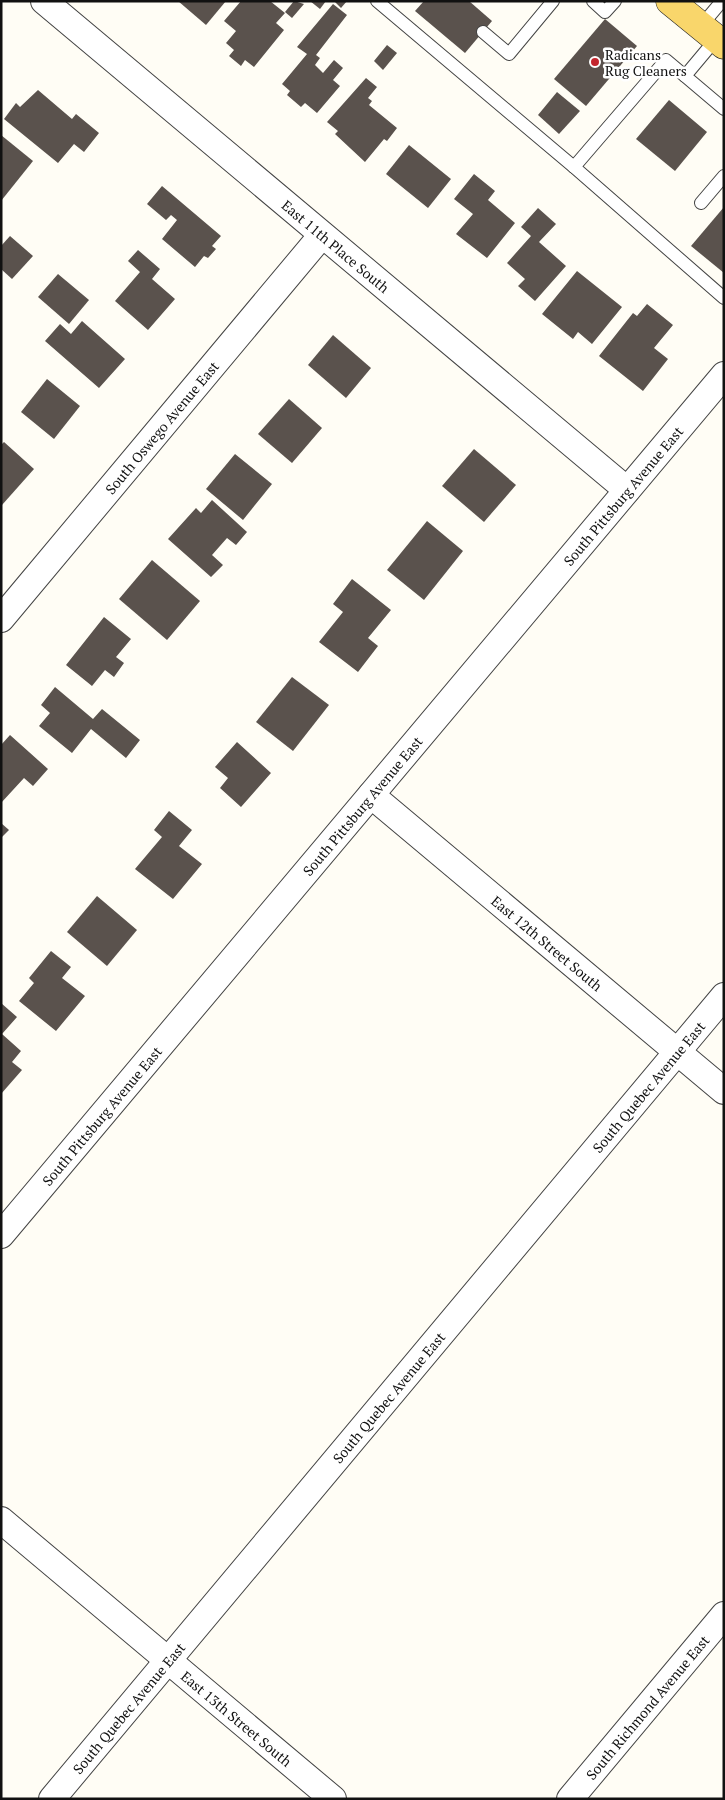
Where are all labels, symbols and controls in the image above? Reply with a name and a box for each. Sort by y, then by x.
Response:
place label: Radicans Rug Cleaners [605,45,687,80]
marker: Radicans Rug Cleaners [589,56,601,68]
street label: East 11th Place South [278,195,394,296]
street label: South Oswego Avenue East [100,356,223,498]
street label: South Pittsburg Avenue East [559,421,687,569]
street label: South Pittsburg Avenue East [298,731,427,879]
street label: East 12th Street South [488,891,607,995]
street label: South Quebec Avenue East [588,1016,709,1156]
street label: South Pittsburg Avenue East [37,1041,166,1189]
street label: South Quebec Avenue East [328,1327,449,1467]
street label: South Richmond Avenue East [581,1630,714,1783]
street label: South Quebec Avenue East [68,1637,189,1777]
street label: East 13th Street South [177,1666,296,1770]

